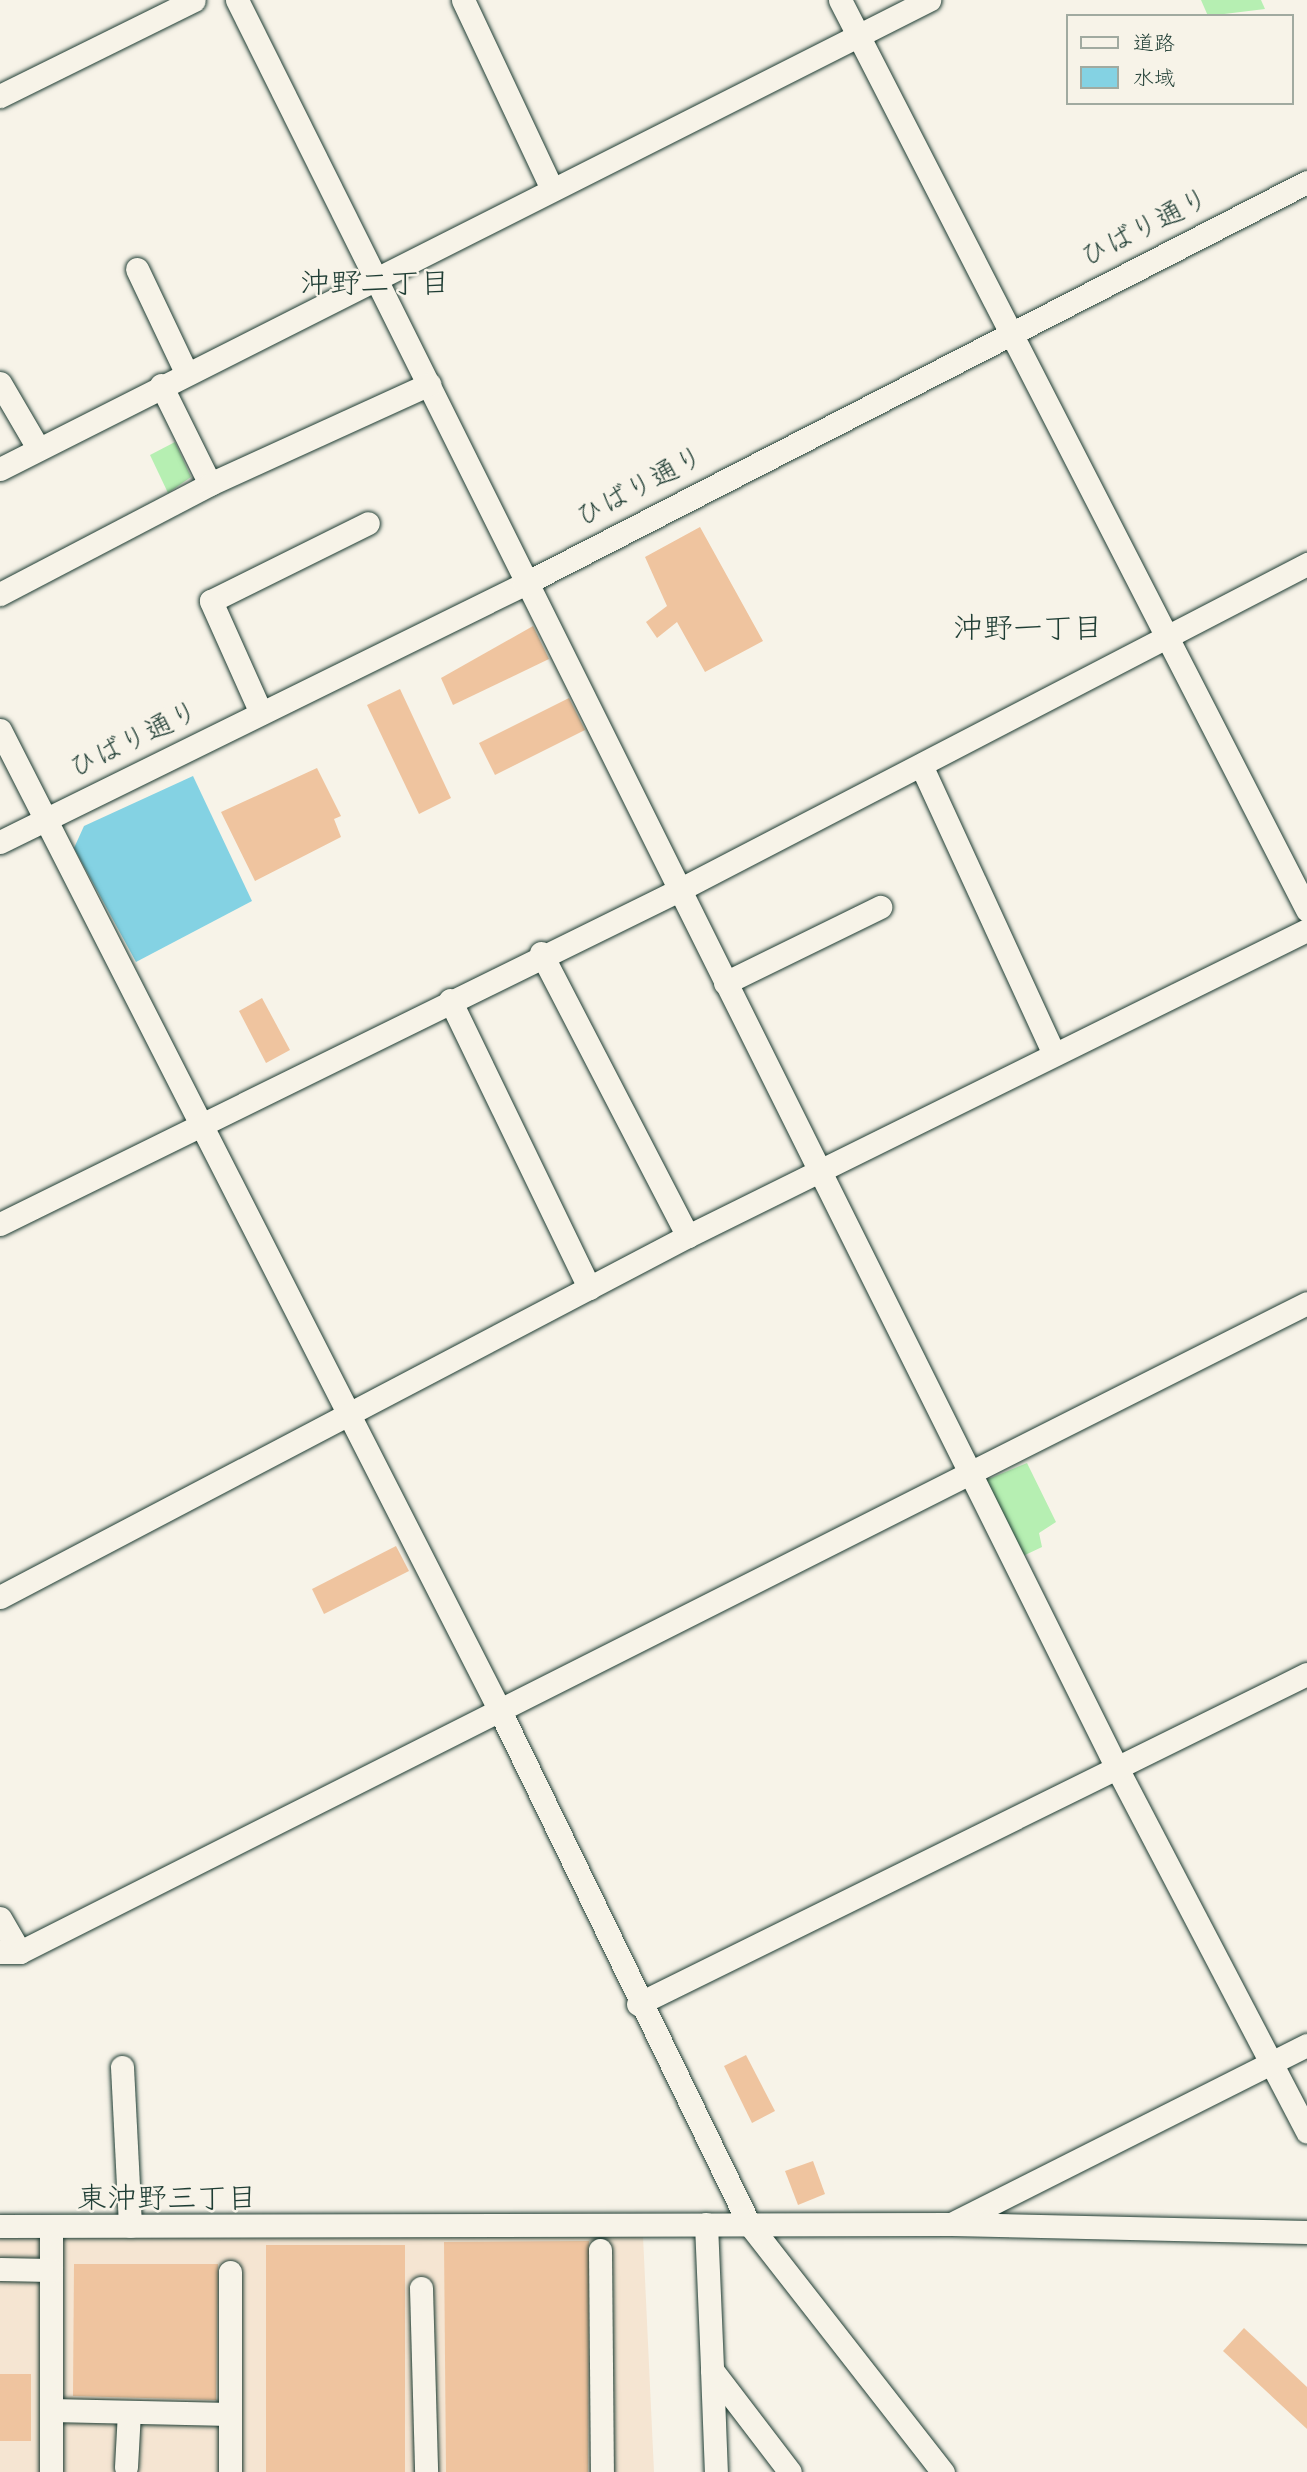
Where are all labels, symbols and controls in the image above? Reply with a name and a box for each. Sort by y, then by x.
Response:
legend [1066,14,1293,105]
text: 道路 [1133,30,1175,60]
text: 水域 [1133,65,1175,95]
street label: ひばり通り [1076,183,1216,277]
district label: 沖野二丁目 [300,268,450,304]
street label: ひばり通り [571,441,711,537]
district label: 沖野一丁目 [953,613,1103,649]
street label: ひばり通り [65,696,205,788]
district label: 東沖野三丁目 [77,2183,257,2219]

